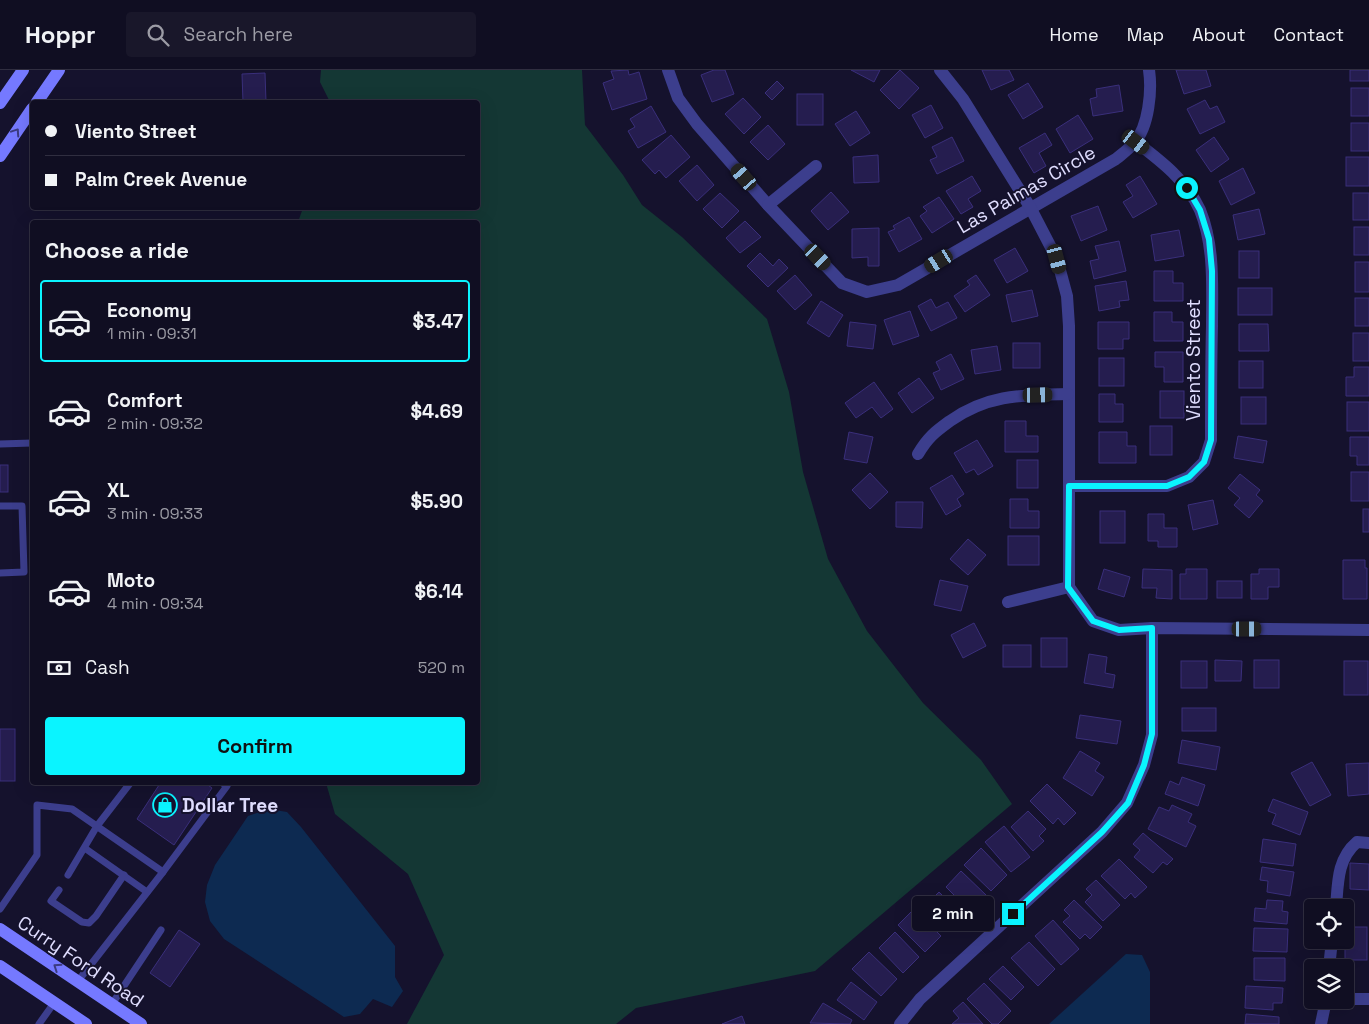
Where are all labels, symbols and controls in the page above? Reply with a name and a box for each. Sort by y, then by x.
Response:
search box [126,12,476,57]
text: Hoppr [25,19,96,50]
icon: search [144,21,172,49]
text: Search here [184,22,293,47]
text: Home [1050,23,1099,46]
text: Map [1127,23,1164,46]
text: About [1192,23,1246,46]
text: Contact [1274,23,1344,46]
text: Viento Street [75,119,197,144]
car [1119,127,1152,157]
one-way arrow [10,129,19,138]
street label: Las Palmas Circle [952,140,1100,239]
car [728,161,759,193]
text: Palm Creek Avenue [75,167,247,192]
route start [1176,177,1198,199]
text: Choose a ride [45,236,189,264]
car [802,241,833,273]
car [1045,243,1068,275]
car [922,247,955,275]
text: Economy [107,298,191,323]
icon: car [47,299,92,344]
street label: Viento Street [1181,299,1206,421]
text: $3.47 [412,309,463,334]
text: 1 min · 09:31 [107,323,197,344]
car [1022,387,1053,403]
text: Comfort [107,388,183,413]
icon: car [47,389,92,434]
text: $4.69 [410,399,463,424]
text: 2 min · 09:32 [107,413,203,434]
text: XL [107,478,130,503]
icon: car [47,479,92,524]
text: $5.90 [410,489,463,514]
text: 3 min · 09:33 [107,503,203,524]
text: Moto [107,568,155,593]
icon: car [47,569,92,614]
text: $6.14 [414,579,463,604]
text: 4 min · 09:34 [107,593,204,614]
car [1232,622,1262,637]
icon: cash [45,654,73,682]
text: Cash [85,655,130,680]
text: 520 m [418,657,465,678]
button: Confirm [45,717,465,775]
shop icon: Dollar Tree [152,792,178,818]
place label: Dollar Tree [182,793,278,818]
callout: 2 min [913,896,996,932]
map controls [1304,899,1354,1009]
button: locate [1304,899,1354,949]
text: 2 min [932,903,974,924]
route end [1002,903,1024,925]
street label: Curry Ford Road [13,910,149,1013]
button: layers [1304,959,1354,1009]
one-way arrow [53,964,63,973]

